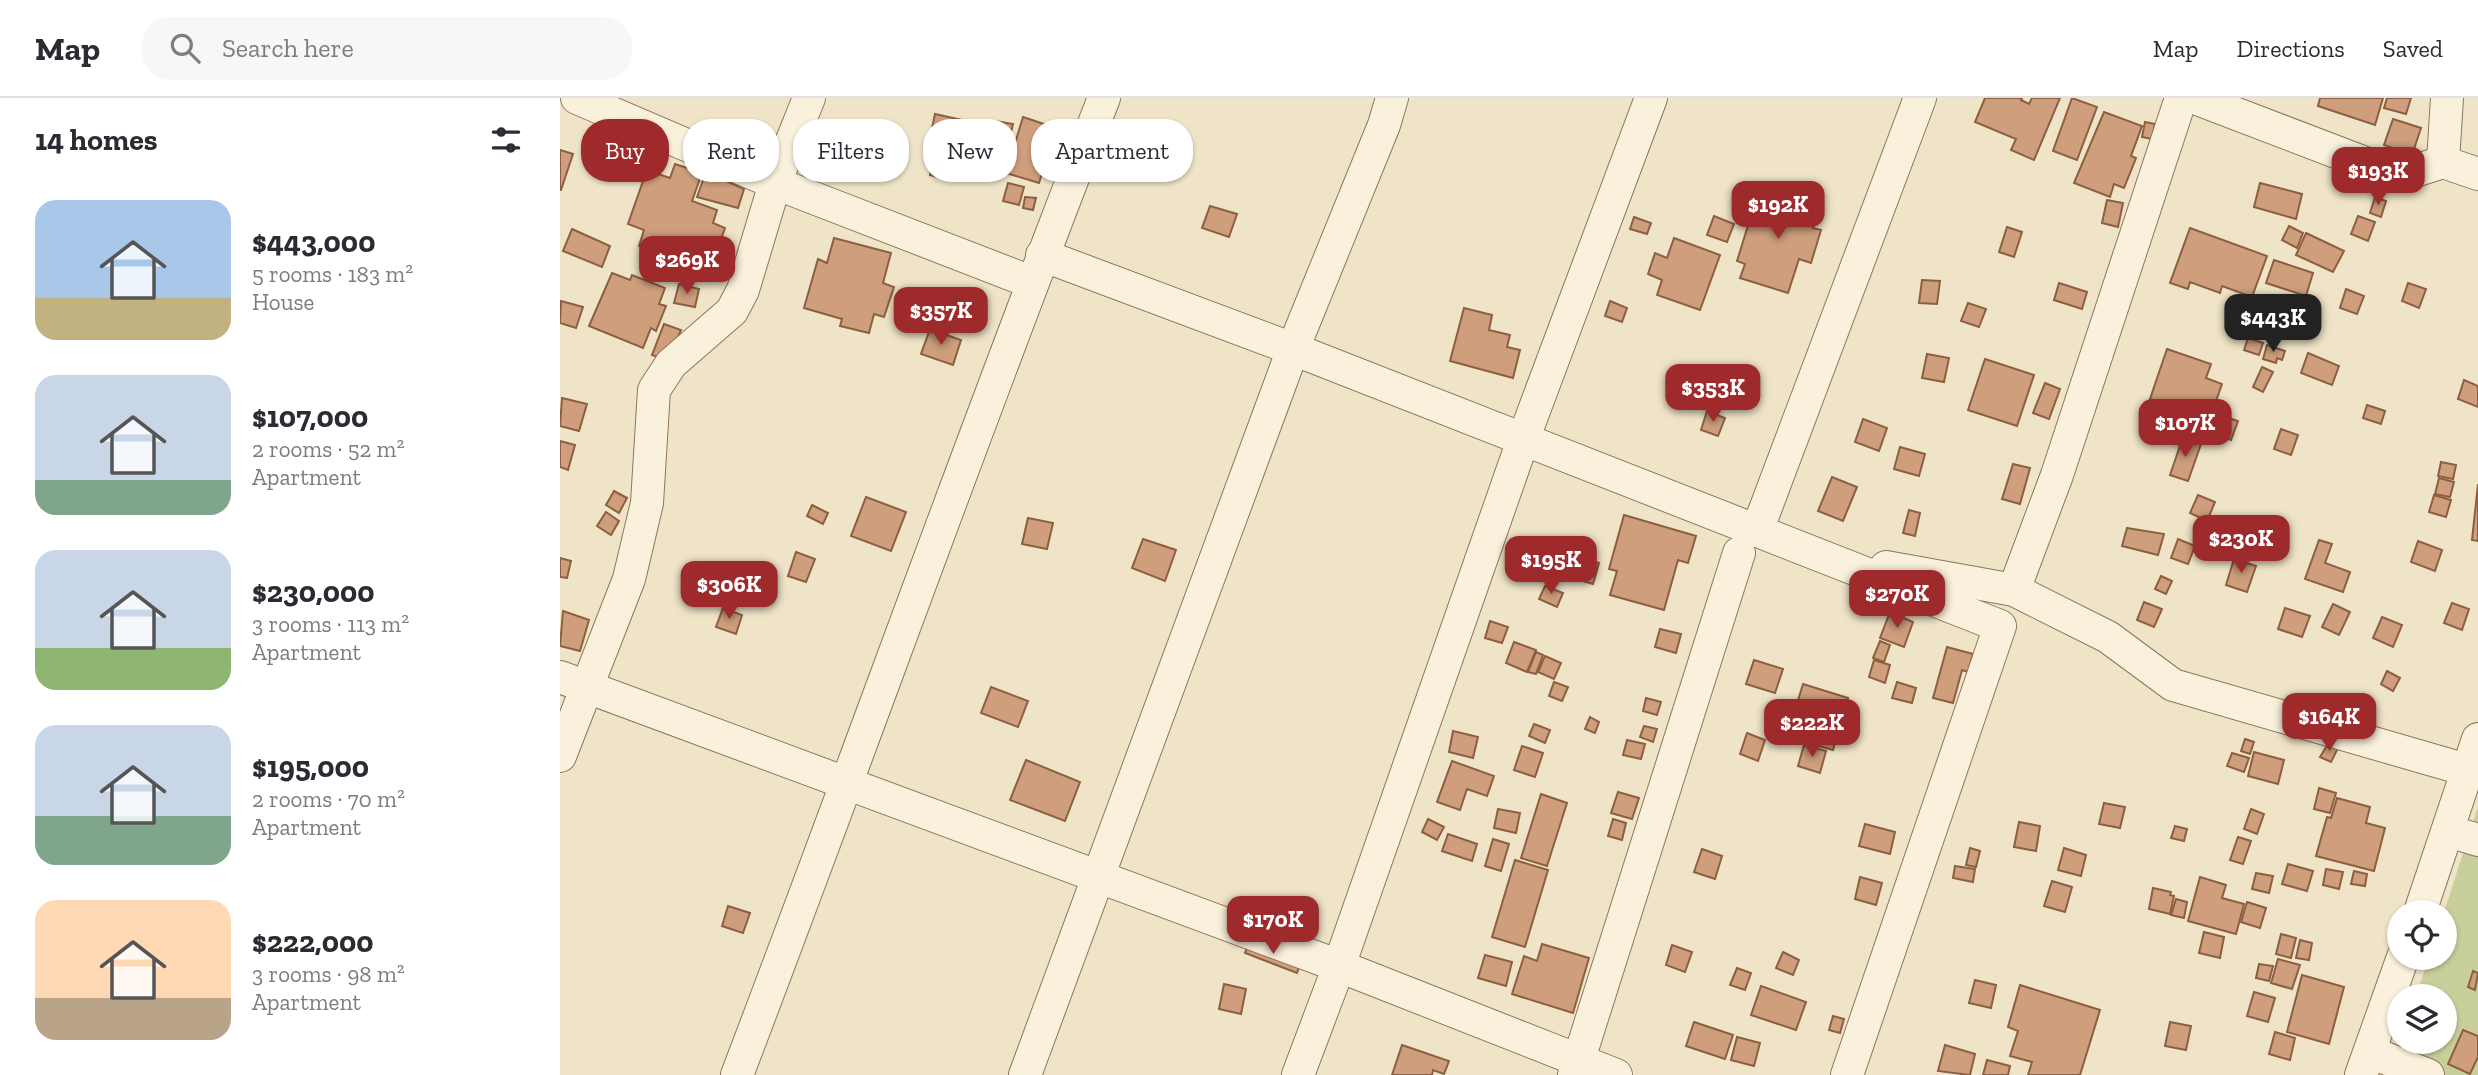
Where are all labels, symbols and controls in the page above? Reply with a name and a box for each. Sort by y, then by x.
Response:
search box [142,17,632,80]
text: Map [35,29,100,68]
icon: search [166,29,204,67]
text: Search here [222,32,354,64]
text: Map [2153,34,2199,63]
text: Directions [2237,34,2345,63]
text: Saved [2383,34,2443,63]
chip: Buy [581,119,669,182]
chip: Rent [683,119,779,182]
chip: Filters [793,119,909,182]
chip: New [923,119,1017,182]
chip: Apartment [1031,119,1193,182]
icon: filters [487,121,525,159]
text: 14 homes [35,122,158,158]
pin: $193K [2329,148,2427,207]
text: $193K [2348,156,2408,184]
pin: $192K [1729,181,1827,241]
text: $192K [1748,190,1808,218]
text: $443,000 [252,224,375,260]
icon: home [91,228,175,312]
pin: $269K [638,236,736,296]
text: $269K [655,245,719,273]
text: 5 rooms · 183 m² [252,260,413,288]
text: House [252,288,314,316]
pin: $357K [892,288,990,347]
pin: $443K [2224,294,2322,354]
text: $357K [910,296,972,324]
text: $443K [2240,303,2306,331]
pin: $353K [1664,364,1762,424]
text: $353K [1681,373,1745,401]
text: $107,000 [252,399,368,435]
pin: $107K [2136,400,2234,459]
icon: home [91,403,175,487]
text: $107K [2155,408,2215,436]
text: 2 rooms · 52 m² [252,435,404,463]
text: Apartment [252,463,361,491]
pin: $230K [2192,516,2290,575]
text: $230K [2209,524,2273,552]
pin: $195K [1502,536,1600,596]
text: $195K [1521,545,1581,573]
pin: $306K [680,561,778,621]
text: $306K [697,570,761,598]
pin: $270K [1848,570,1946,630]
text: $230,000 [252,574,375,610]
icon: home [91,578,175,662]
text: $270K [1865,579,1929,607]
text: 3 rooms · 113 m² [252,610,409,638]
text: Apartment [252,638,361,666]
pin: $164K [2280,694,2378,753]
pin: $222K [1763,700,1861,759]
text: $164K [2298,702,2360,730]
text: $222K [1780,708,1844,736]
text: $195,000 [252,749,369,785]
icon: home [91,753,175,837]
text: 2 rooms · 70 m² [252,785,405,813]
text: Apartment [252,813,361,841]
pin: $170K [1224,896,1322,956]
map controls [2387,900,2457,1054]
button: locate [2387,900,2457,970]
text: $170K [1243,905,1303,933]
text: $222,000 [252,924,374,960]
icon: home [91,928,175,1012]
text: 3 rooms · 98 m² [252,960,405,988]
button: layers [2387,984,2457,1054]
text: Apartment [252,988,361,1016]

